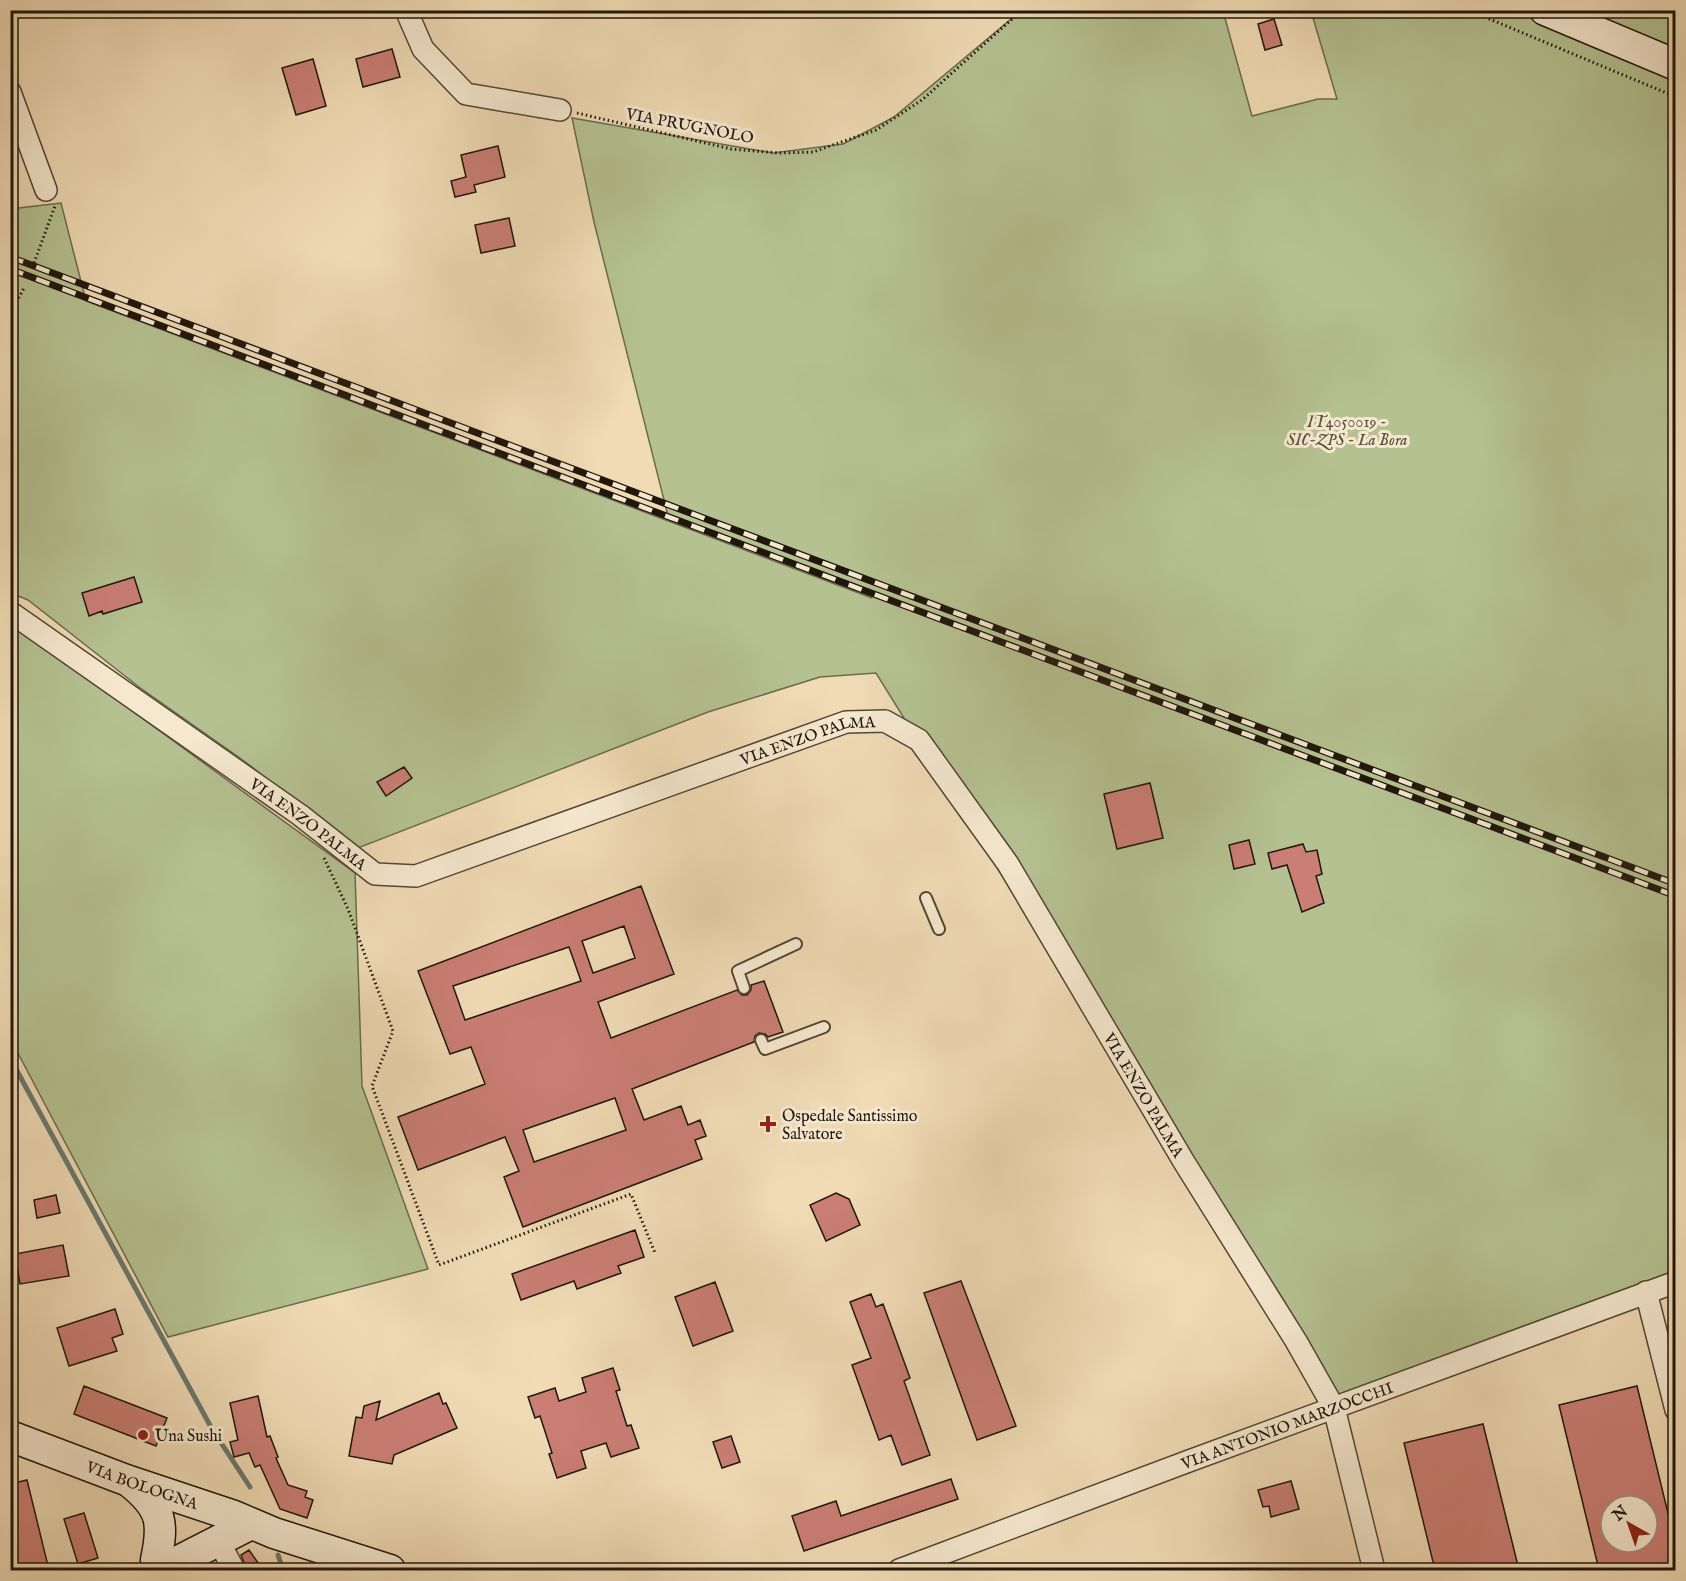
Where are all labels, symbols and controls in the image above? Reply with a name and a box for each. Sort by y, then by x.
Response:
street label: VIA PRUGNOLO [623,105,755,149]
park label: IT4050019 - SIC-ZPS - La Bora [1287,413,1407,451]
street label: VIA ENZO PALMA [737,713,877,771]
street label: VIA ENZO PALMA [244,774,371,876]
street label: VIA ENZO PALMA [1098,1029,1188,1163]
place label: Ospedale Santissimo Salvatore [782,1107,918,1145]
marker: Ospedale Santissimo Salvatore [759,1115,777,1133]
street label: VIA ANTONIO MARZOCCHI [1178,1379,1396,1475]
place label: Una Sushi [155,1427,222,1447]
marker: Una Sushi [136,1428,150,1442]
street label: VIA BOLOGNA [82,1457,201,1516]
north arrow [1599,1494,1659,1554]
text: N [1608,1502,1632,1527]

